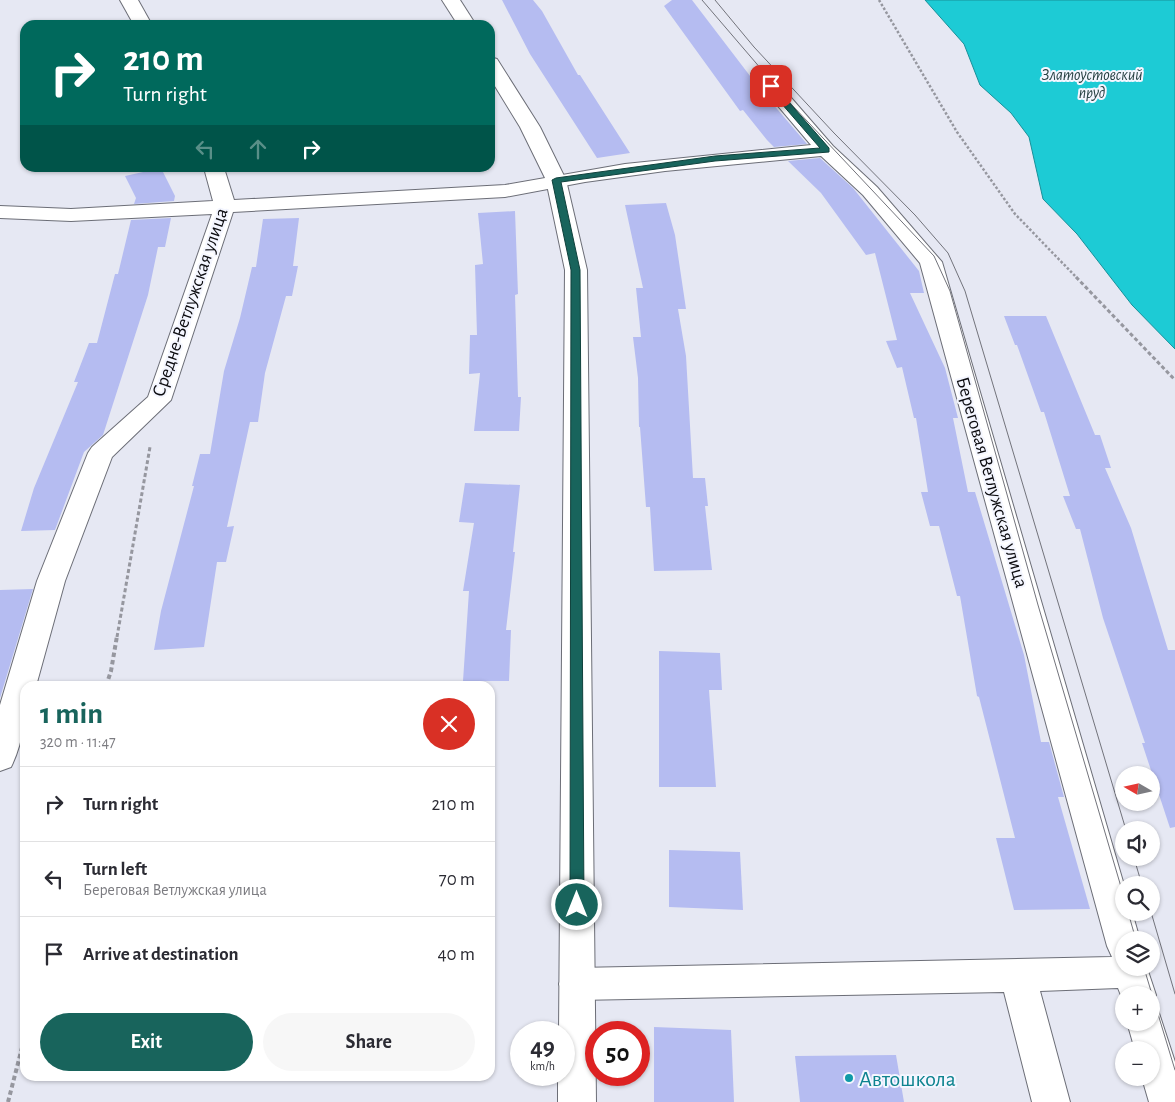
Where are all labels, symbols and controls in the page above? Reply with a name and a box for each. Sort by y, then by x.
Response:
icon: right [40,40,105,105]
text: 210 m [123,42,204,77]
pin [750,65,792,107]
water label: Златоустовский пруд [1042,67,1142,102]
icon: arrive [757,72,785,100]
text: Turn right [123,83,207,105]
icon: left [191,135,219,163]
icon: ahead [244,135,272,163]
icon: right [297,135,325,163]
street label: Средне-Ветлужская улица [149,205,232,399]
street label: Береговая Ветлужская улица [952,375,1031,590]
button: close [423,698,475,750]
text: 1 min [40,699,103,729]
text: 320 m · 11:47 [40,734,116,750]
north arrow [1115,766,1160,811]
map controls [1115,766,1160,1086]
icon: right [40,790,68,818]
text: Turn right [83,795,158,814]
text: 210 m [431,795,475,814]
button: sound [1115,821,1160,866]
text: Turn left [83,860,147,879]
icon: left [40,865,68,893]
text: 70 m [439,870,475,889]
button: search [1115,876,1160,921]
position arrow [550,878,602,930]
text: Береговая Ветлужская улица [83,882,267,898]
button: layers [1115,931,1160,976]
icon: arrive [40,940,68,968]
text: Arrive at destination [83,945,239,964]
text: 40 m [437,945,475,964]
button: + [1115,986,1160,1031]
button: Exit [40,1013,253,1071]
button: Share [263,1013,475,1071]
speed limit sign: 50 [585,1021,650,1086]
text: 49 [530,1035,555,1060]
button: − [1115,1041,1160,1086]
text: km/h [530,1060,555,1072]
place label: Автошкола [859,1068,956,1090]
marker: Автошкола [843,1072,855,1084]

